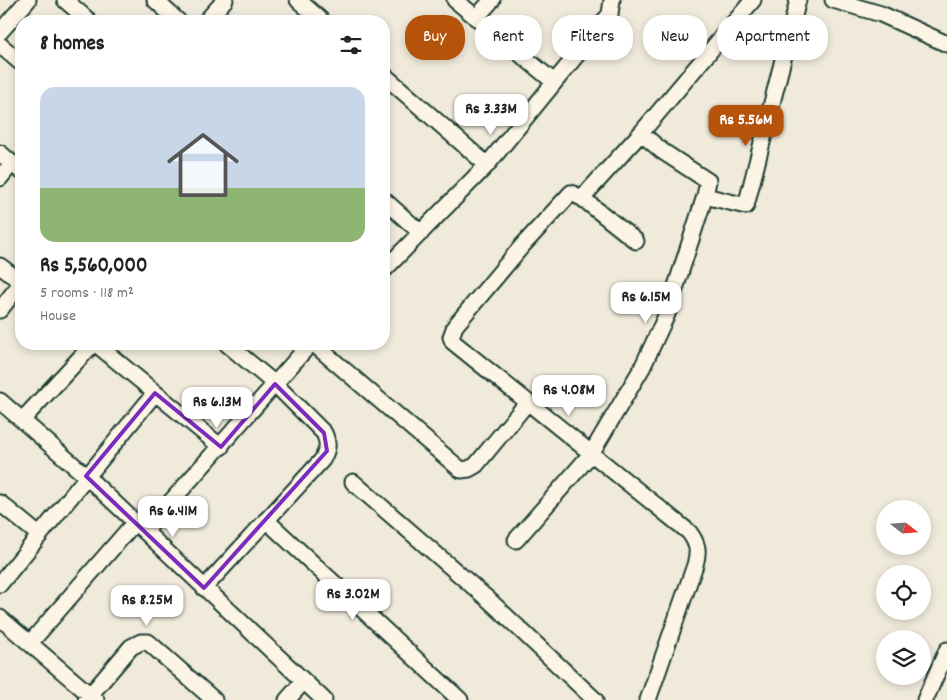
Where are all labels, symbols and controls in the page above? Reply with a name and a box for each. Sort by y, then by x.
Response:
chip: Buy [405,15,465,60]
chip: Rent [475,15,542,60]
chip: Filters [552,15,633,60]
chip: New [643,15,707,60]
chip: Apartment [717,15,828,60]
text: 8 homes [40,30,105,60]
icon: filters [337,31,365,59]
pin: Rs 3.33M [439,94,543,136]
text: Rs 3.33M [465,98,517,121]
pin: Rs 5.56M [694,104,798,147]
text: Rs 5.56M [720,109,772,132]
icon: home [158,120,248,210]
text: Rs 5,560,000 [40,252,147,282]
text: 5 rooms · 118 m² [40,282,134,305]
pin: Rs 6.15M [594,282,698,324]
text: Rs 6.15M [622,286,670,309]
text: House [40,305,76,328]
pin: Rs 4.08M [517,374,621,417]
text: Rs 4.08M [543,379,595,402]
pin: Rs 6.13M [165,386,269,429]
text: Rs 6.13M [193,391,241,414]
pin: Rs 6.41M [121,496,225,538]
text: Rs 6.41M [149,500,197,523]
north arrow [876,500,931,555]
map controls [876,500,931,685]
button: locate [876,565,931,620]
pin: Rs 3.02M [301,578,405,621]
text: Rs 3.02M [326,583,380,606]
pin: Rs 8.25M [95,584,199,627]
text: Rs 8.25M [121,589,173,612]
button: layers [876,630,931,685]

